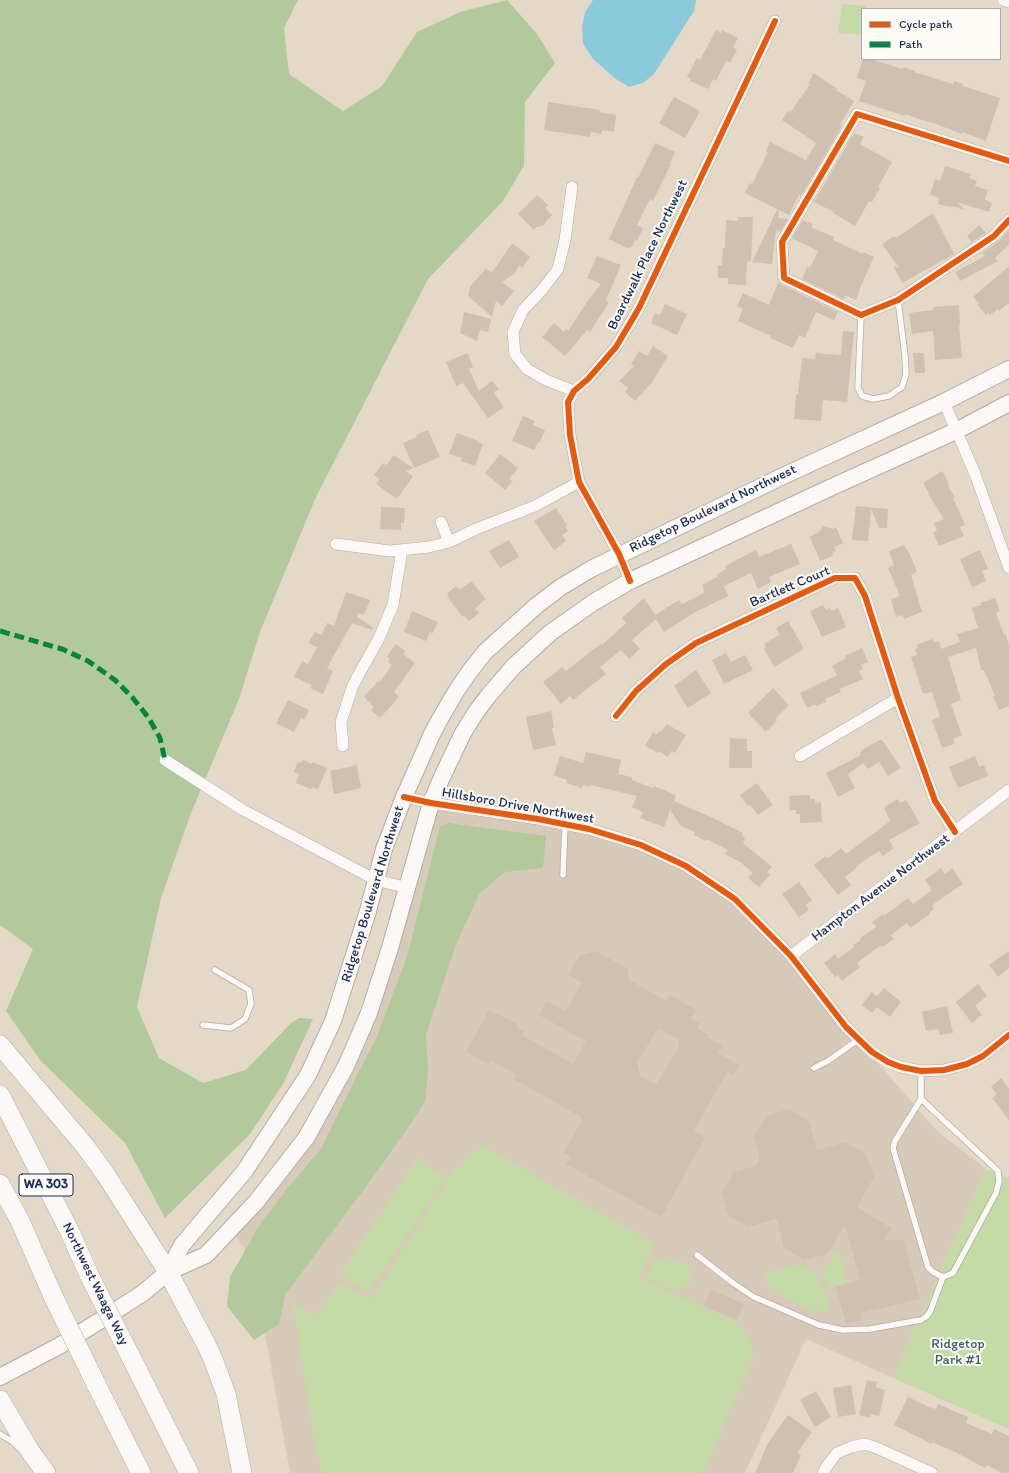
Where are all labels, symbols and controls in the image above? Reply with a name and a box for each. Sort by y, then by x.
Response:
legend [861,8,1001,60]
text: Cycle path [899,17,953,31]
text: Path [899,37,922,51]
street label: Boardwalk Place Northwest [604,177,692,333]
street label: Ridgetop Boulevard Northwest [627,461,799,557]
street label: Bartlett Court [747,563,833,611]
street label: Hillsboro Drive Northwest [440,784,596,828]
street label: Ridgetop Boulevard Northwest [338,804,408,984]
street label: Hampton Avenue Northwest [809,831,953,945]
road number: WA 303 [19,1174,73,1196]
street label: Northwest Waaga Way [58,1220,132,1348]
park label: Ridgetop Park #1 [931,1336,985,1368]

